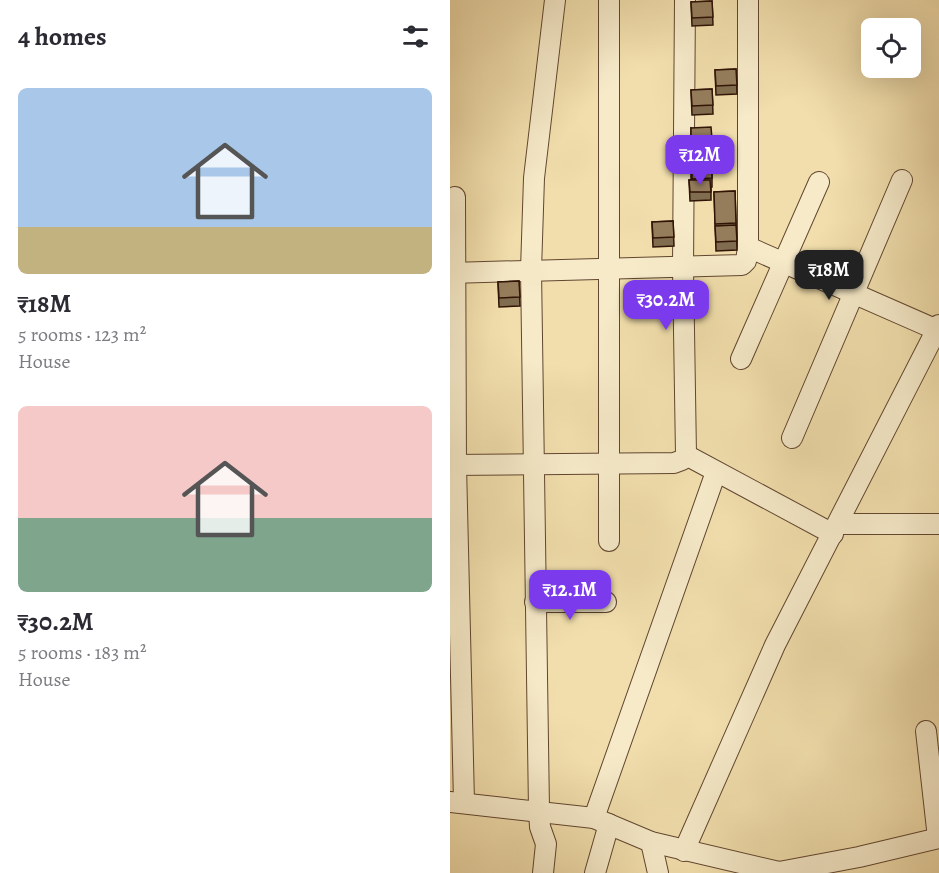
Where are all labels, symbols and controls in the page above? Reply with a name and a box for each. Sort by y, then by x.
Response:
map controls [861,18,921,78]
button: locate [861,18,921,78]
text: 4 homes [18,19,107,54]
icon: filters [399,20,432,53]
icon: home [171,127,279,235]
pin: ₹12M [664,135,736,186]
text: ₹12M [679,141,721,168]
pin: ₹18M [793,250,865,301]
text: ₹18M [808,256,850,283]
pin: ₹30.2M [617,280,715,331]
text: ₹18M [18,286,71,321]
text: ₹30.2M [637,286,695,313]
text: 5 rooms · 123 m² [18,321,146,348]
text: House [18,348,70,375]
icon: home [171,445,279,553]
pin: ₹12.1M [521,570,619,621]
text: ₹12.1M [543,576,597,603]
text: ₹30.2M [18,604,94,639]
text: 5 rooms · 183 m² [18,639,147,666]
text: House [18,666,70,693]

